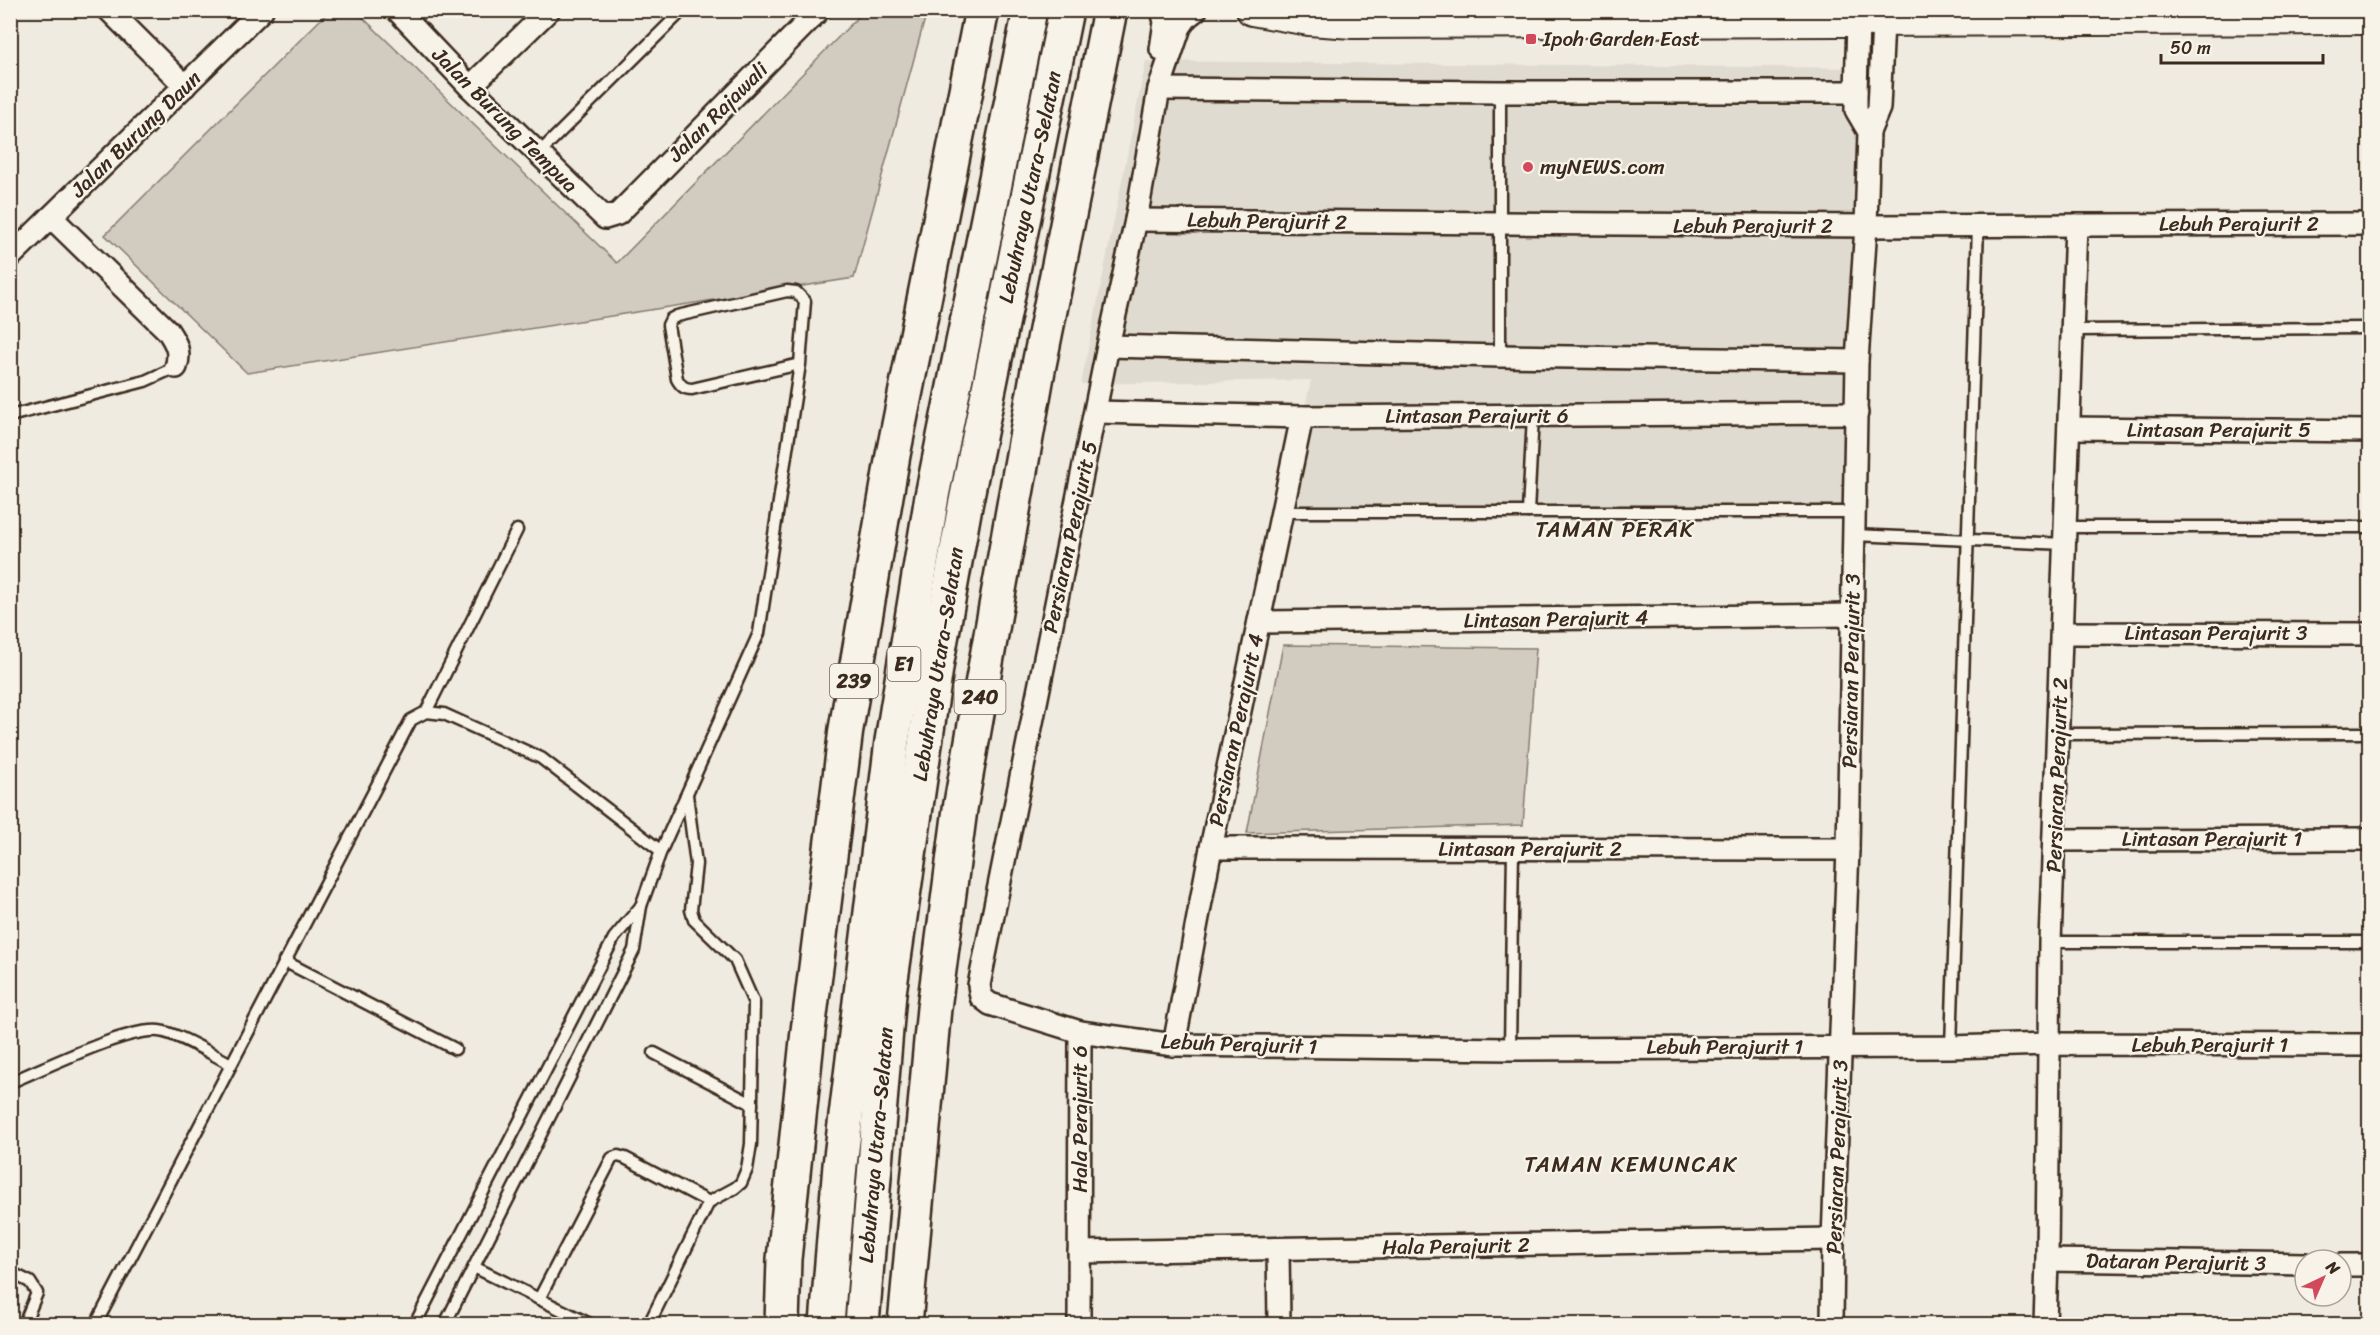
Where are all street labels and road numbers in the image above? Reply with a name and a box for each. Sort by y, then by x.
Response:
street label: Jalan Burung Tempua [422,37,588,203]
street label: Jalan Rajawali [658,52,778,172]
street label: Jalan Burung Daun [60,61,211,208]
street label: Lebuhraya Utara–Selatan [987,67,1073,307]
street label: Lebuh Perajurit 2 [1187,201,1347,241]
street label: Lebuh Perajurit 2 [2159,205,2319,243]
street label: Lebuh Perajurit 2 [1673,207,1833,245]
street label: Lintasan Perajurit 6 [1385,397,1569,435]
street label: Lintasan Perajurit 5 [2127,411,2311,449]
street label: Persiaran Perajurit 5 [1031,437,1109,637]
street label: Lebuhraya Utara–Selatan [901,544,975,784]
street label: Persiaran Perajurit 3 [1830,573,1872,769]
street label: Lintasan Perajurit 4 [1463,598,1649,640]
street label: Lintasan Perajurit 3 [2124,614,2308,652]
street label: Persiaran Perajurit 4 [1197,630,1275,830]
road number: E1 [888,647,920,681]
road number: 239 [830,664,878,698]
street label: Persiaran Perajurit 2 [2035,677,2079,873]
road number: 240 [954,680,1006,714]
street label: Lintasan Perajurit 1 [2122,820,2302,858]
street label: Lintasan Perajurit 2 [1438,830,1622,868]
street label: Lebuh Perajurit 1 [1160,1022,1318,1066]
street label: Lebuhraya Utara–Selatan [847,1025,905,1265]
street label: Lebuh Perajurit 1 [2132,1026,2288,1064]
street label: Lebuh Perajurit 1 [1647,1028,1803,1066]
street label: Hala Perajurit 6 [1061,1045,1099,1193]
street label: Persiaran Perajurit 3 [1815,1059,1859,1255]
street label: Hala Perajurit 2 [1382,1226,1530,1266]
street label: Dataran Perajurit 3 [2086,1241,2267,1283]

